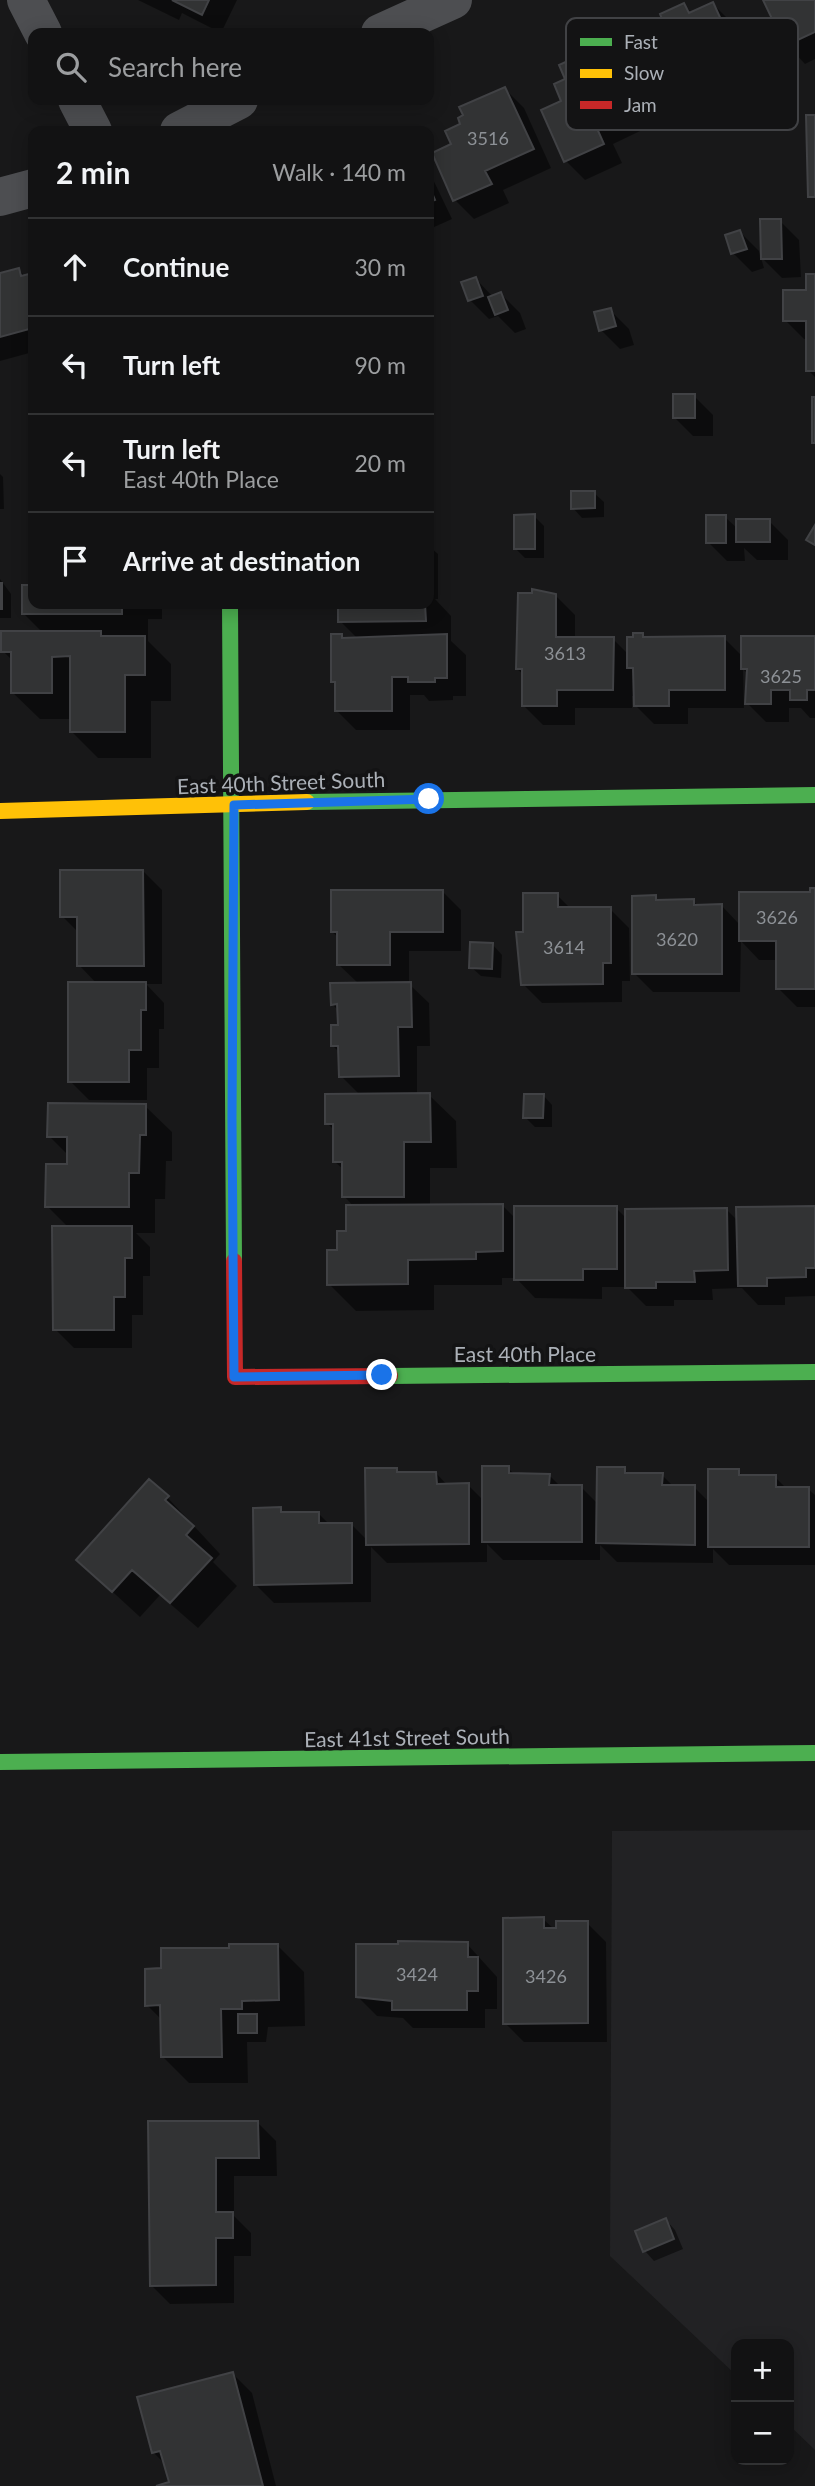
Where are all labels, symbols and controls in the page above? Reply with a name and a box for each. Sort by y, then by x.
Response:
legend [566,18,798,130]
search box [28,28,434,105]
text: Fast [624,30,658,53]
icon: search [52,48,90,86]
text: Search here [108,51,242,83]
text: Slow [624,61,664,84]
text: Jam [624,93,657,116]
house number: 3516 [467,127,509,149]
text: 2 min [56,154,130,190]
text: Walk · 140 m [272,158,406,186]
icon: ahead [56,248,94,286]
text: Continue [123,251,229,283]
text: 30 m [355,253,406,281]
icon: left [56,346,94,384]
text: Turn left [123,349,220,381]
text: 90 m [355,351,406,379]
text: Turn left [123,433,220,465]
icon: left [56,444,94,482]
text: 20 m [355,449,406,477]
text: East 40th Place [123,465,279,493]
icon: arrive [56,542,94,580]
text: Arrive at destination [123,545,360,577]
house number: 3613 [544,642,586,664]
house number: 3625 [760,665,802,687]
street label: East 40th Street South [176,766,386,798]
route start [413,783,444,814]
house number: 3626 [756,906,798,928]
house number: 3620 [656,928,698,950]
house number: 3614 [543,936,585,958]
street label: East 40th Place [454,1341,596,1366]
route end [366,1359,397,1390]
street label: East 41st Street South [304,1723,510,1751]
house number: 3424 [396,1963,438,1985]
house number: 3426 [525,1965,567,1987]
map controls [731,2339,794,2465]
button: + [731,2339,794,2402]
button: − [731,2402,794,2465]

